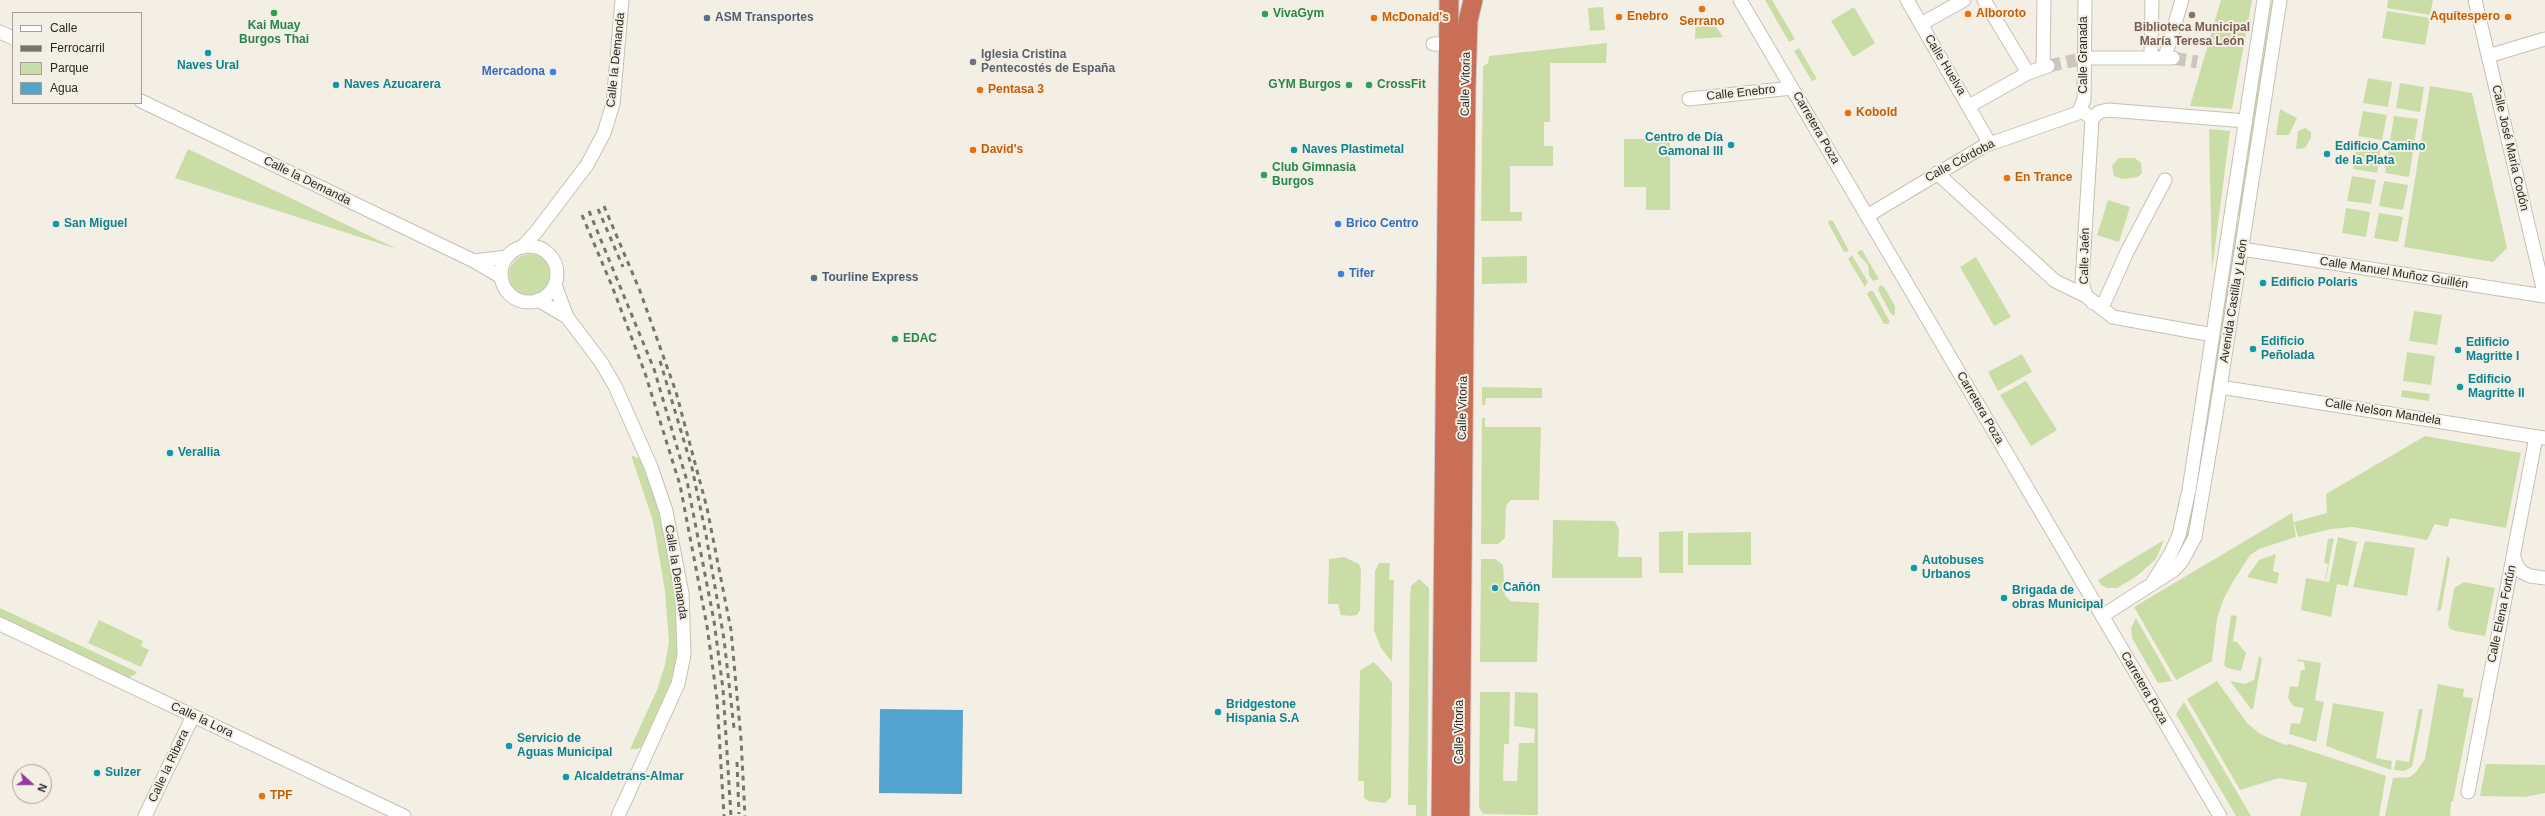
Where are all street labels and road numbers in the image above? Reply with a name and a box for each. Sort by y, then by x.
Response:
street label: Calle la Demanda [604,12,628,108]
street label: Calle Granada [2077,16,2091,94]
street label: Calle Huelva [1921,32,1969,98]
street label: Calle Vitoria [1458,52,1474,116]
street label: Calle Enebro [1706,82,1776,104]
street label: Calle José María Codón [2489,84,2531,212]
street label: Carretera Poza [1789,89,1843,167]
street label: Calle Córdoba [1923,137,1997,185]
street label: Calle la Demanda [261,154,353,208]
street label: Calle Jaén [2077,228,2093,284]
street label: Avenida Castilla y León [2217,238,2251,364]
street label: Calle Manuel Muñoz Guillén [2319,254,2469,292]
street label: Carretera Poza [1953,369,2007,447]
street label: Calle Vitoria [1455,376,1471,440]
street label: Calle Nelson Mandela [2324,396,2442,428]
street label: Calle la Demanda [661,524,691,620]
street label: Calle Elena Fortún [2485,564,2519,664]
street label: Carretera Poza [2117,649,2171,727]
street label: Calle la Lora [168,699,236,741]
street label: Calle Vitoria [1453,700,1467,764]
street label: Calle la Ribera [146,727,192,805]

